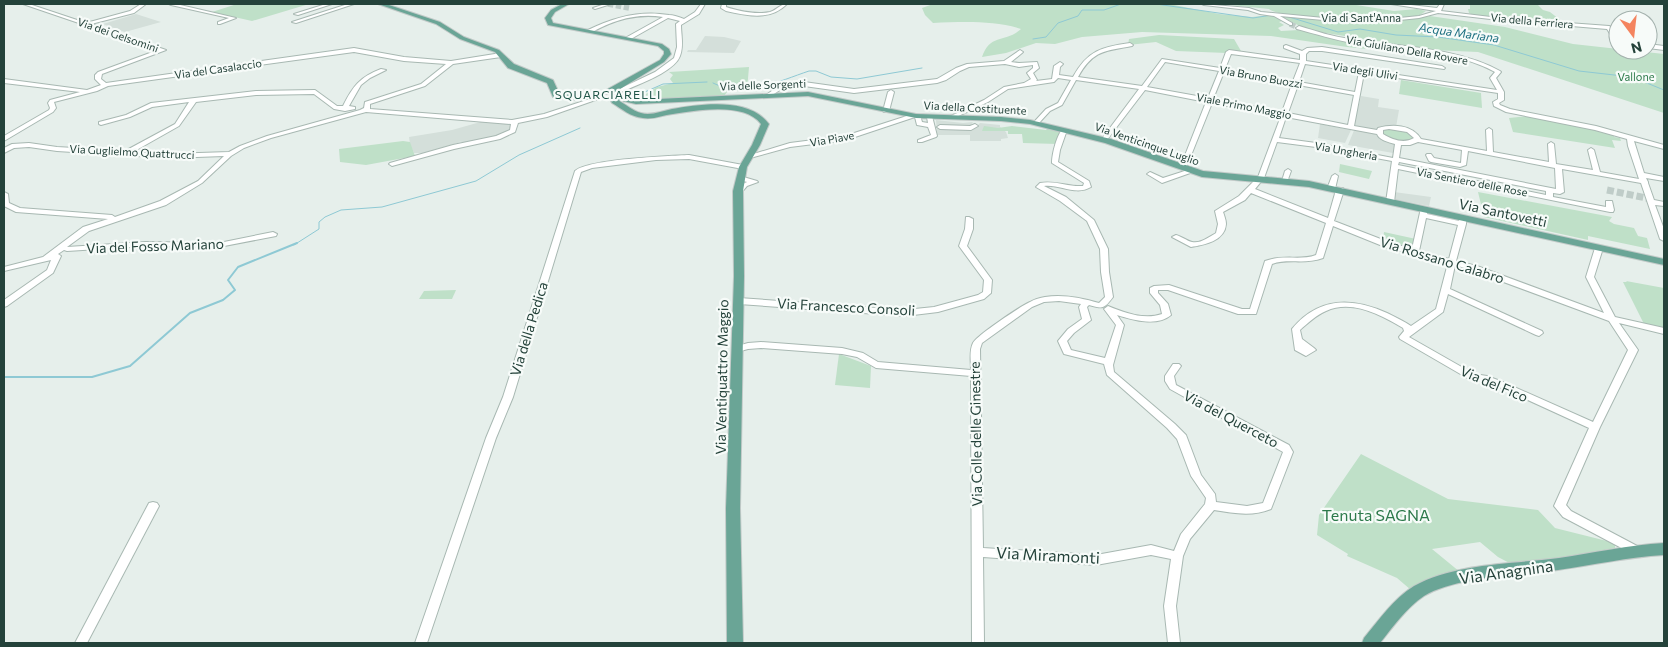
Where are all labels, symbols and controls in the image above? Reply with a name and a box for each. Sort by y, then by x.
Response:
street label: Via della Ferriera [1490,10,1574,31]
north arrow [1608,10,1658,60]
street label: Via di Sant'Anna [1321,11,1401,24]
street label: Via dei Gelsomini [76,15,161,55]
water label: Acqua Mariana [1417,19,1500,45]
street label: Via Giuliano Della Rovere [1345,32,1469,67]
text: N [1629,38,1644,58]
street label: Via del Casalaccio [173,56,263,81]
street label: Via degli Ulivi [1331,59,1399,82]
street label: Via Bruno Buozzi [1218,63,1304,90]
park label: Vallone [1618,70,1655,83]
street label: Via delle Sorgenti [719,76,807,93]
district label: SQUARCIARELLI [555,87,661,101]
street label: Viale Primo Maggio [1195,90,1293,121]
street label: Via della Costituente [923,98,1027,117]
street label: Via Venticinque Luglio [1093,119,1202,168]
street label: Via Piave [809,128,855,149]
street label: Via Ungheria [1314,139,1379,162]
street label: Via Guglielmo Quattrucci [69,142,195,161]
street label: Via Sentiero delle Rose [1416,164,1529,199]
street label: Via Santovetti [1457,195,1549,230]
street label: Via Rossano Calabro [1378,232,1506,287]
street label: Via del Fosso Mariano [86,235,224,256]
street label: Via della Pedica [506,280,551,378]
street label: Via Francesco Consoli [776,294,916,319]
street label: Via Ventiquattro Maggio [712,299,731,455]
street label: Via Colle delle Ginestre [966,361,985,507]
street label: Via del Fico [1458,362,1531,405]
street label: Via del Querceto [1181,386,1282,451]
park label: Tenuta SAGNA [1322,505,1430,524]
street label: Via Miramonti [996,542,1100,567]
street label: Via Anagnina [1458,556,1554,587]

